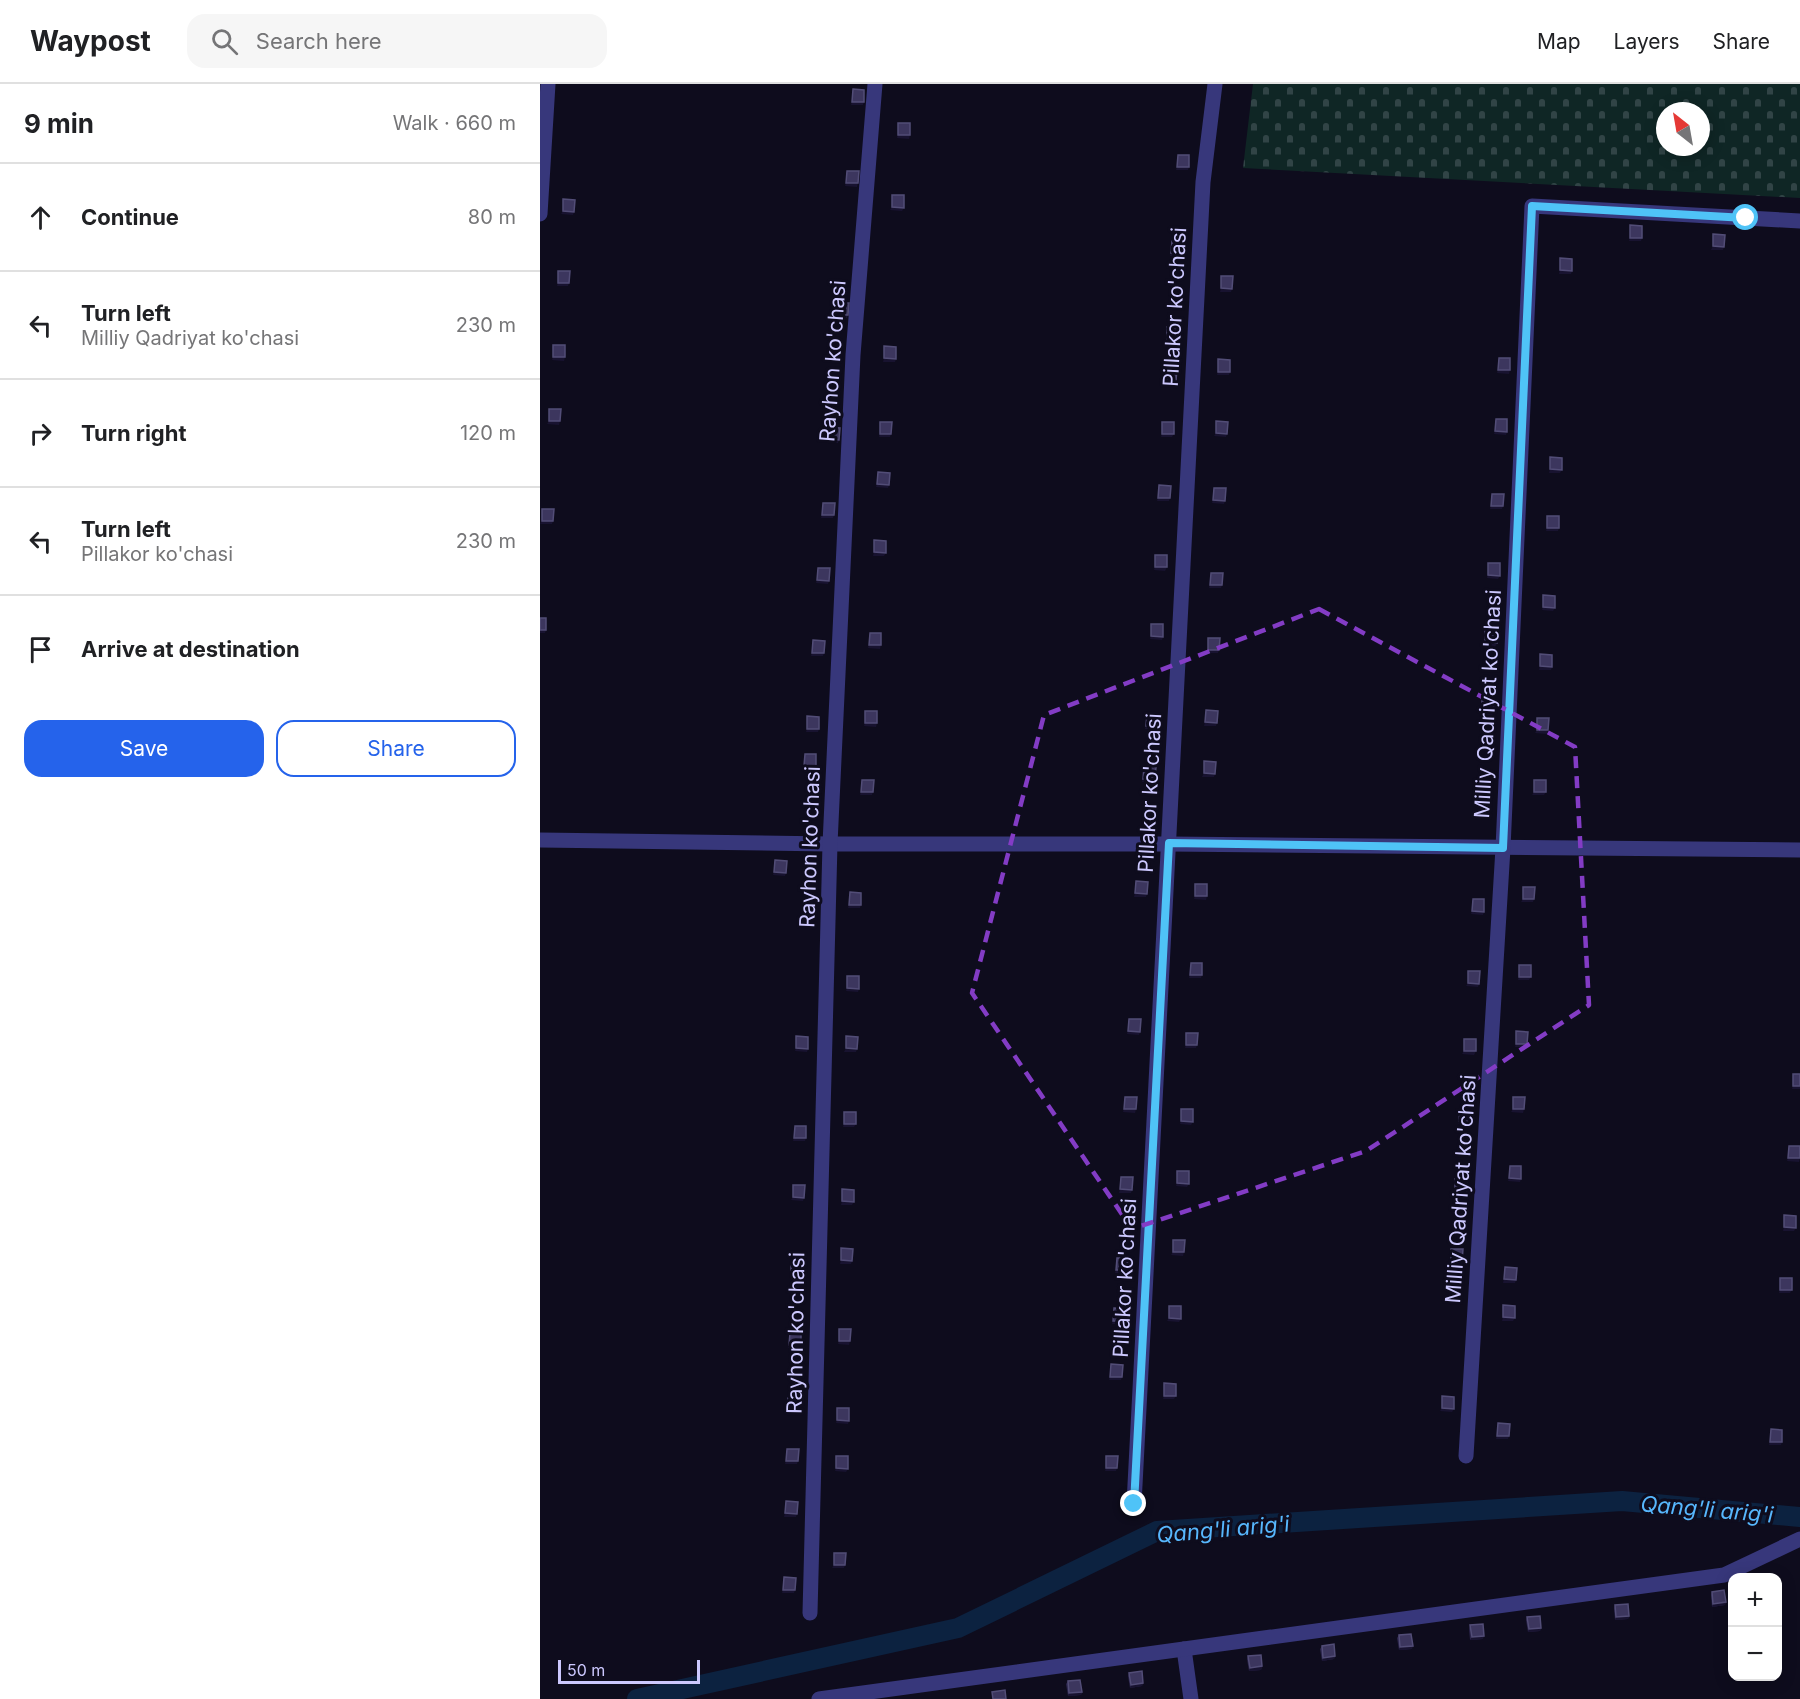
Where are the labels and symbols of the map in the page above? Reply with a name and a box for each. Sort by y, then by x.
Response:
north arrow [1656,102,1710,156]
route start [1732,204,1758,230]
street label: Pillakor ko'chasi [1158,227,1191,387]
street label: Rayhon ko'chasi [814,279,851,443]
street label: Milliy Qadriyat ko'chasi [1469,589,1506,819]
street label: Pillakor ko'chasi [1133,713,1166,873]
street label: Rayhon ko'chasi [794,766,825,928]
street label: Milliy Qadriyat ko'chasi [1440,1074,1481,1304]
street label: Pillakor ko'chasi [1108,1198,1141,1358]
street label: Rayhon ko'chasi [782,1252,809,1414]
route end [1120,1490,1146,1516]
water label: Qang'li arig'i [1640,1490,1775,1528]
water label: Qang'li arig'i [1156,1510,1291,1548]
scale bar [558,1657,700,1684]

